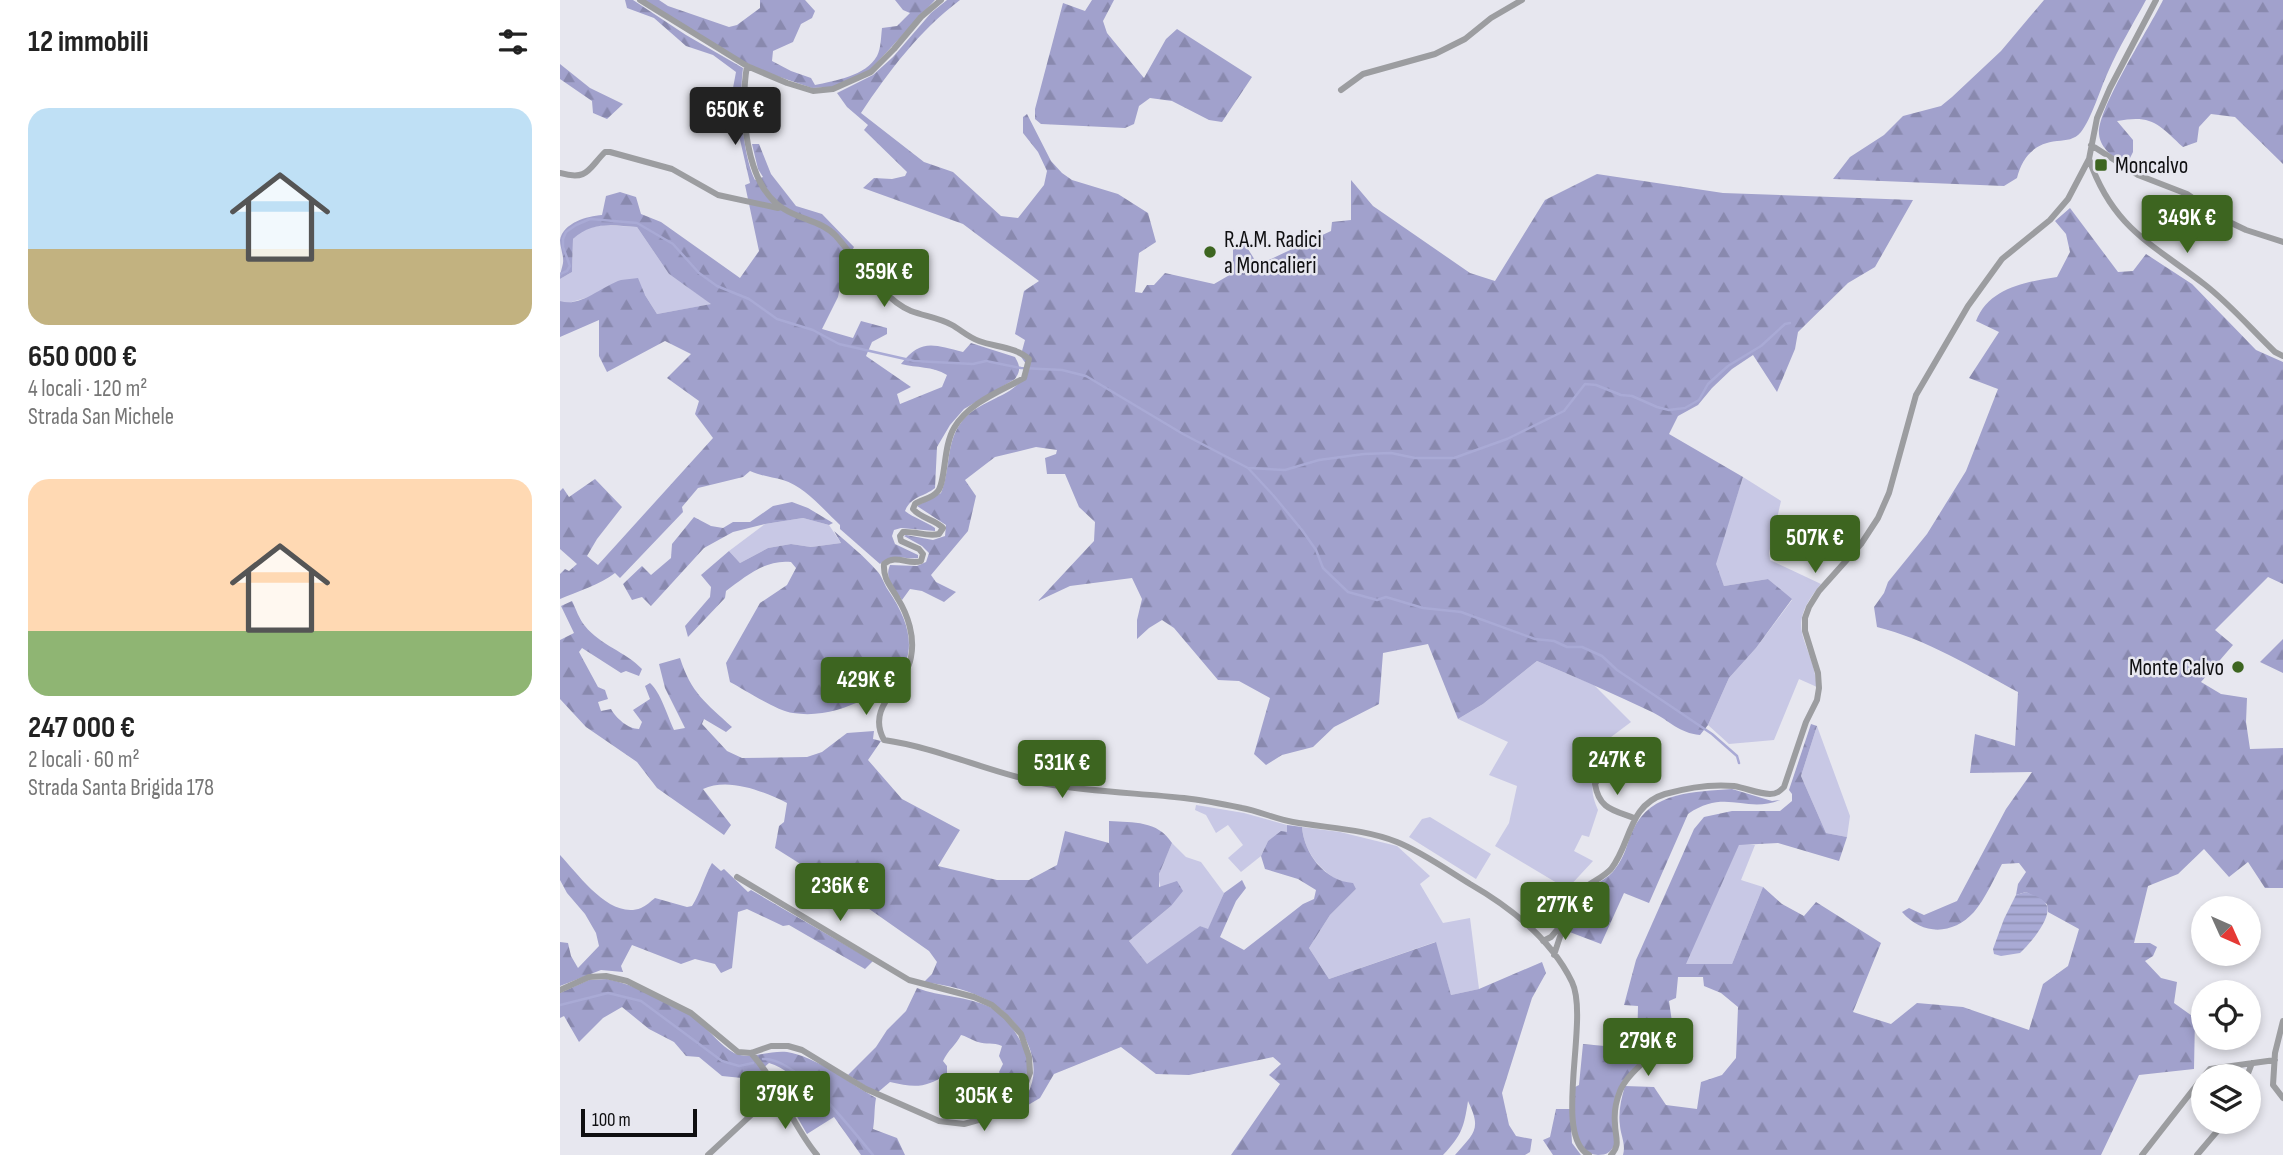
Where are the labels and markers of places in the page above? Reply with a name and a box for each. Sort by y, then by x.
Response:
pin: 650K € [678,88,792,147]
place label: Moncalvo [2115,152,2188,180]
marker: Moncalvo [2093,157,2109,173]
pin: 349K € [2130,196,2244,255]
place label: R.A.M. Radici a Moncalieri [1224,226,1322,280]
marker: R.A.M. Radici a Moncalieri [1202,244,1218,260]
pin: 359K € [827,250,941,309]
pin: 507K € [1758,516,1872,575]
place label: Monte Calvo [2129,654,2224,682]
pin: 429K € [809,658,923,717]
marker: Monte Calvo [2230,659,2246,675]
pin: 247K € [1560,738,1674,797]
pin: 531K € [1005,740,1119,800]
pin: 236K € [783,864,897,923]
pin: 277K € [1508,883,1622,942]
pin: 279K € [1591,1018,1705,1078]
pin: 379K € [728,1072,842,1131]
pin: 305K € [927,1074,1041,1133]

